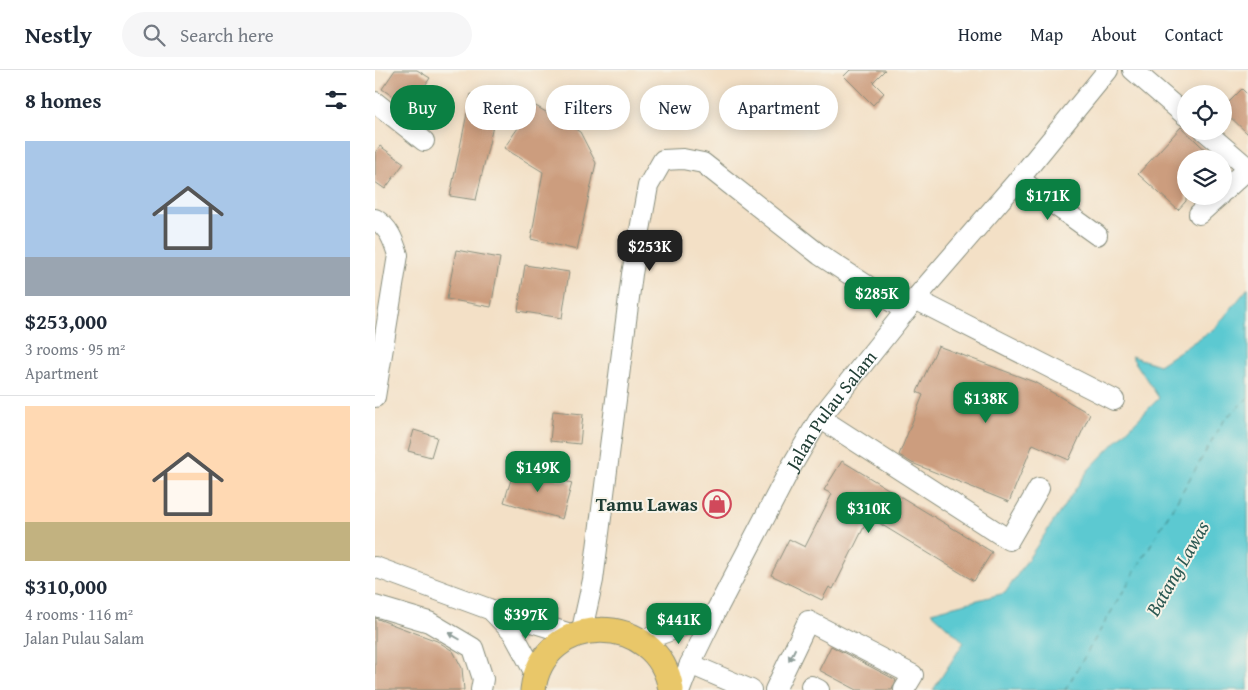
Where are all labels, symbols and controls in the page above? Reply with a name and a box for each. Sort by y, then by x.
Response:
search box [122,12,472,57]
text: Nestly [25,17,92,52]
icon: search [140,21,168,49]
text: Search here [180,21,274,49]
text: Home [958,21,1002,48]
text: Map [1030,21,1063,48]
text: About [1091,21,1137,48]
text: Contact [1165,21,1223,48]
text: 8 homes [25,85,101,116]
chip: Buy [390,85,455,130]
chip: Rent [465,85,536,130]
chip: Filters [546,85,630,130]
chip: New [640,85,709,130]
chip: Apartment [719,85,838,130]
map controls [1177,85,1232,205]
button: locate [1177,85,1232,140]
icon: filters [322,86,350,114]
button: layers [1177,150,1232,205]
icon: home [143,173,233,263]
pin: $171K [1013,178,1083,221]
text: $171K [1026,183,1070,207]
pin: $253K [615,230,685,272]
text: $253K [628,234,672,258]
pin: $285K [842,276,912,319]
text: $285K [855,281,899,305]
text: $253,000 [25,306,107,337]
text: 3 rooms · 95 m² [25,337,125,361]
street label: Jalan Pulau Salam [777,344,883,477]
text: Apartment [25,361,98,385]
pin: $138K [951,382,1021,424]
text: $138K [964,386,1008,410]
icon: home [143,439,233,529]
pin: $149K [503,450,573,493]
text: $149K [516,455,560,479]
shop icon: Tamu Lawas [702,489,732,519]
place label: Tamu Lawas [596,490,698,518]
pin: $310K [834,492,904,534]
text: $310K [847,496,891,520]
water label: Batang Lawas [1138,514,1216,622]
text: $310,000 [25,571,107,602]
pin: $397K [491,598,561,640]
text: 4 rooms · 116 m² [25,602,133,626]
text: $397K [504,602,548,626]
pin: $441K [644,602,714,645]
text: $441K [657,607,701,631]
text: Jalan Pulau Salam [25,626,144,650]
one-way arrow [447,632,460,641]
one-way arrow [787,648,795,662]

